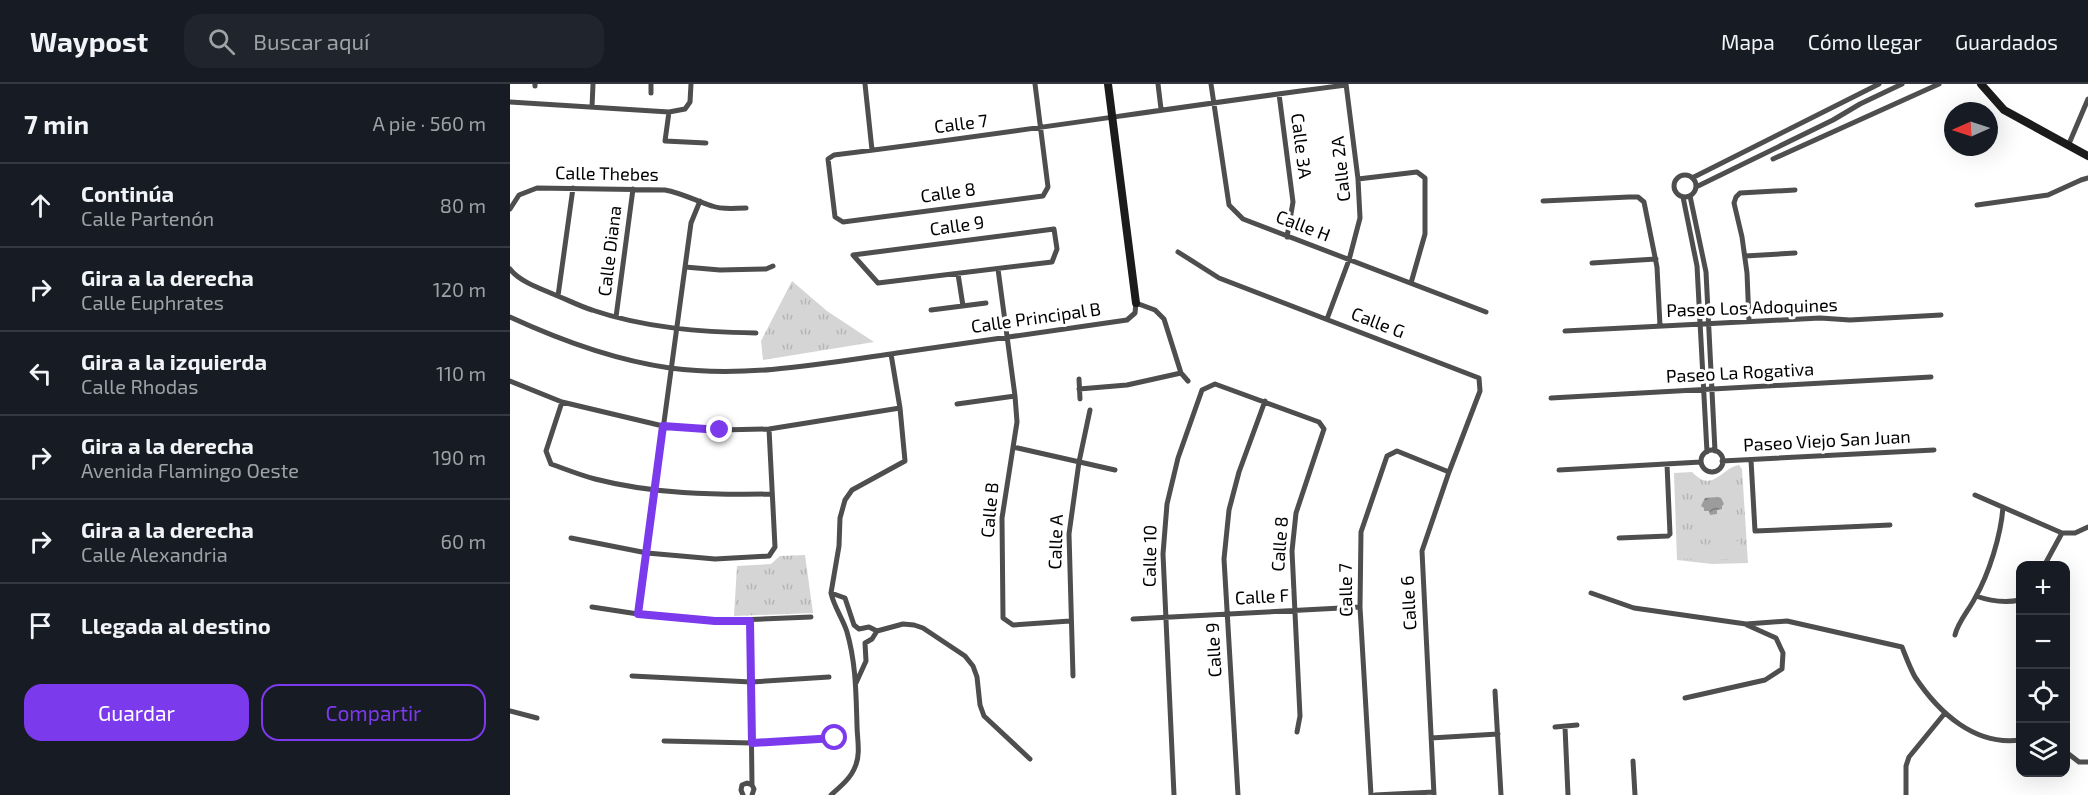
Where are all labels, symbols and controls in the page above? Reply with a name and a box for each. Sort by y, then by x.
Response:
search box [184,14,604,68]
text: Waypost [30,24,148,58]
icon: search [205,25,238,58]
text: Buscar aquí [253,28,369,54]
text: Mapa [1721,29,1775,54]
text: Cómo llegar [1808,29,1922,54]
text: Guardados [1955,29,2058,54]
north arrow [1944,102,1998,156]
text: 7 min [24,108,89,139]
street label: Calle 7 [933,109,989,137]
text: A pie · 560 m [372,111,486,135]
street label: Calle 3A [1287,112,1317,181]
street label: Calle 2A [1326,134,1354,203]
street label: Calle Thebes [555,161,659,185]
street label: Calle 8 [919,177,977,207]
text: Continúa [81,180,174,206]
icon: ahead [24,189,57,222]
text: 80 m [440,193,486,217]
street label: Calle Diana [593,204,625,297]
street label: Calle H [1273,205,1334,245]
text: Calle Partenón [81,206,214,230]
street label: Calle 9 [928,210,986,240]
text: Gira a la derecha [81,264,254,290]
icon: right [24,273,57,306]
text: 120 m [433,277,486,301]
text: Calle Euphrates [81,290,224,314]
street label: Paseo Los Adoquines [1666,293,1838,321]
street label: Calle Principal B [969,297,1102,337]
street label: Calle G [1348,302,1408,342]
text: Gira a la izquierda [81,348,267,374]
icon: left [24,357,57,390]
street label: Paseo La Rogativa [1665,357,1815,387]
text: 110 m [436,361,486,385]
text: Calle Rhodas [81,374,198,398]
route end [706,416,732,442]
street label: Paseo Viejo San Juan [1743,425,1911,455]
text: Gira a la derecha [81,432,254,458]
icon: right [24,441,57,474]
text: 190 m [433,445,486,469]
text: Avenida Flamingo Oeste [81,458,299,482]
street label: Calle B [976,481,1002,539]
street label: Calle A [1043,513,1067,570]
text: Gira a la derecha [81,516,254,542]
street label: Calle 8 [1266,516,1292,572]
icon: right [24,525,57,558]
street label: Calle 10 [1137,525,1161,587]
text: 60 m [441,529,486,553]
text: Calle Alexandria [81,542,228,566]
map controls [2016,561,2070,777]
button: + [2016,561,2070,615]
street label: Calle 7 [1334,563,1356,617]
street label: Calle 6 [1396,575,1420,631]
street label: Calle F [1234,584,1290,608]
icon: arrive [24,609,57,642]
text: Llegada al destino [81,612,271,638]
button: − [2016,615,2070,669]
street label: Calle 9 [1201,622,1225,678]
button: locate [2016,669,2070,723]
button: Guardar [24,684,249,741]
button: Compartir [261,684,486,741]
button: layers [2016,723,2070,777]
route start [821,724,847,750]

